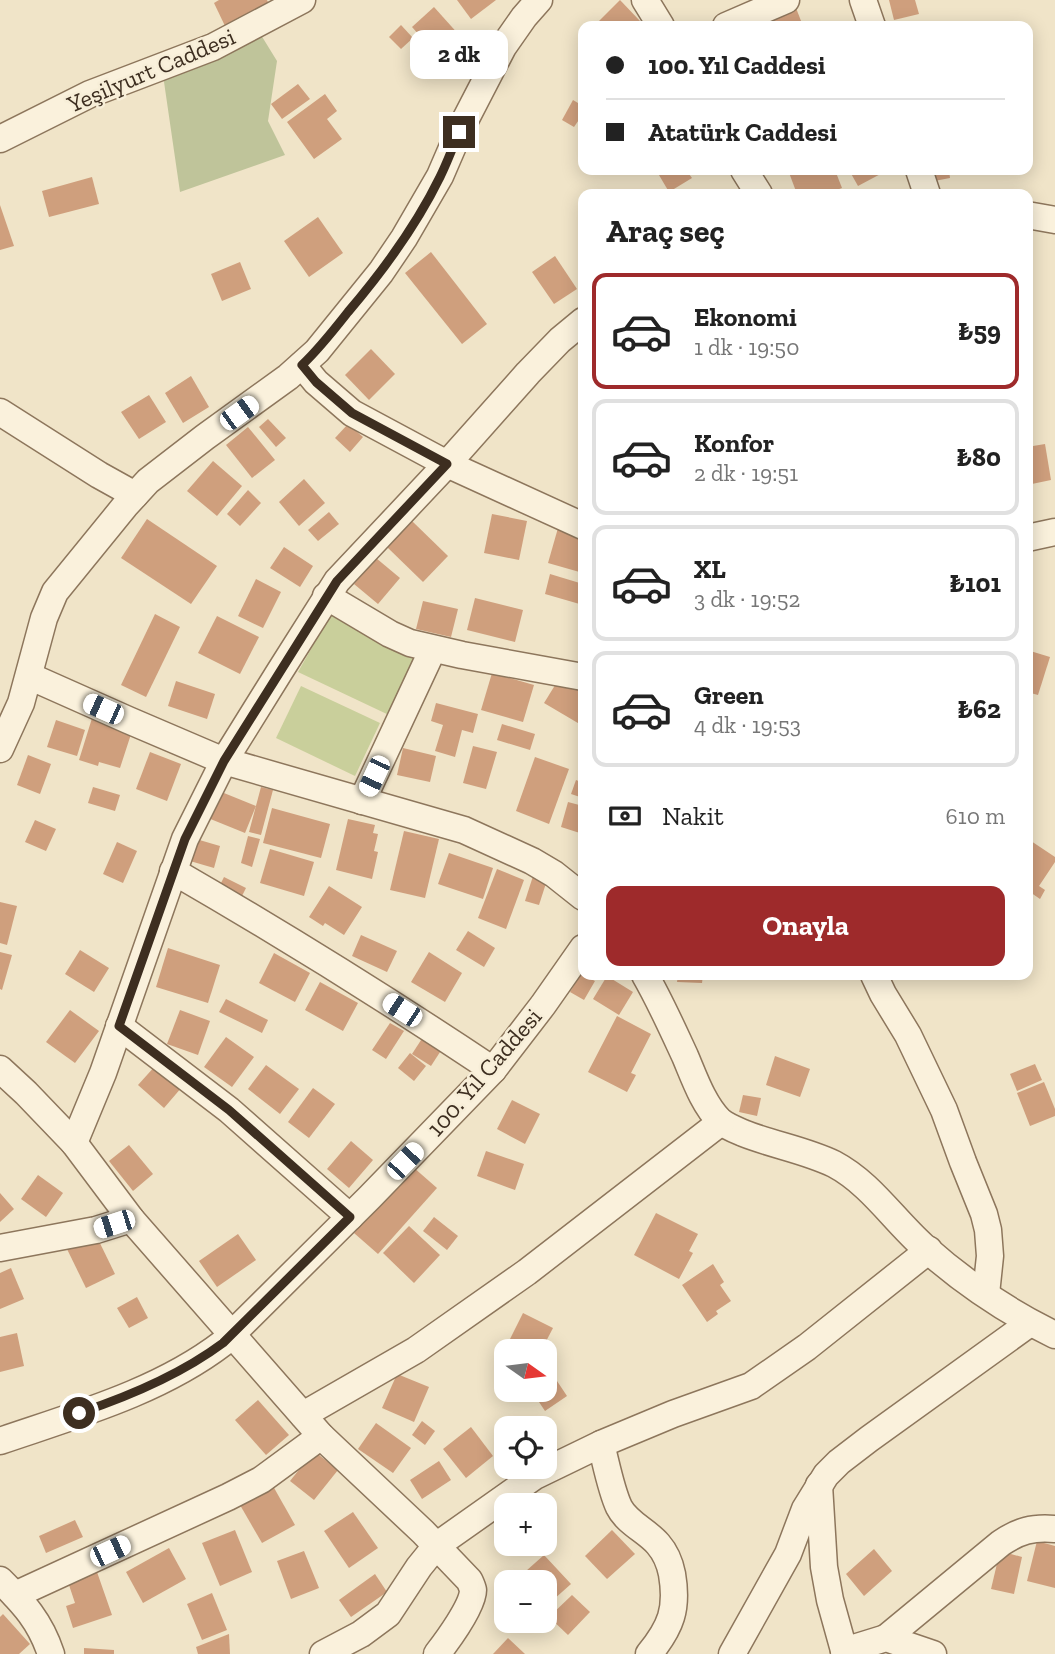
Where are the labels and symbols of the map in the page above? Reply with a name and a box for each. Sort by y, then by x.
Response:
street label: Yeşilyurt Caddesi [62,21,240,119]
callout: 2 dk [410,31,508,80]
route end [443,116,475,148]
car [216,392,263,434]
car [80,691,127,727]
car [356,753,393,799]
car [379,990,426,1030]
street label: 100. Yıl Caddesi [420,1002,548,1142]
car [383,1139,428,1183]
car [91,1208,138,1240]
north arrow [494,1339,556,1402]
route start [63,1397,95,1429]
car [87,1533,134,1569]

